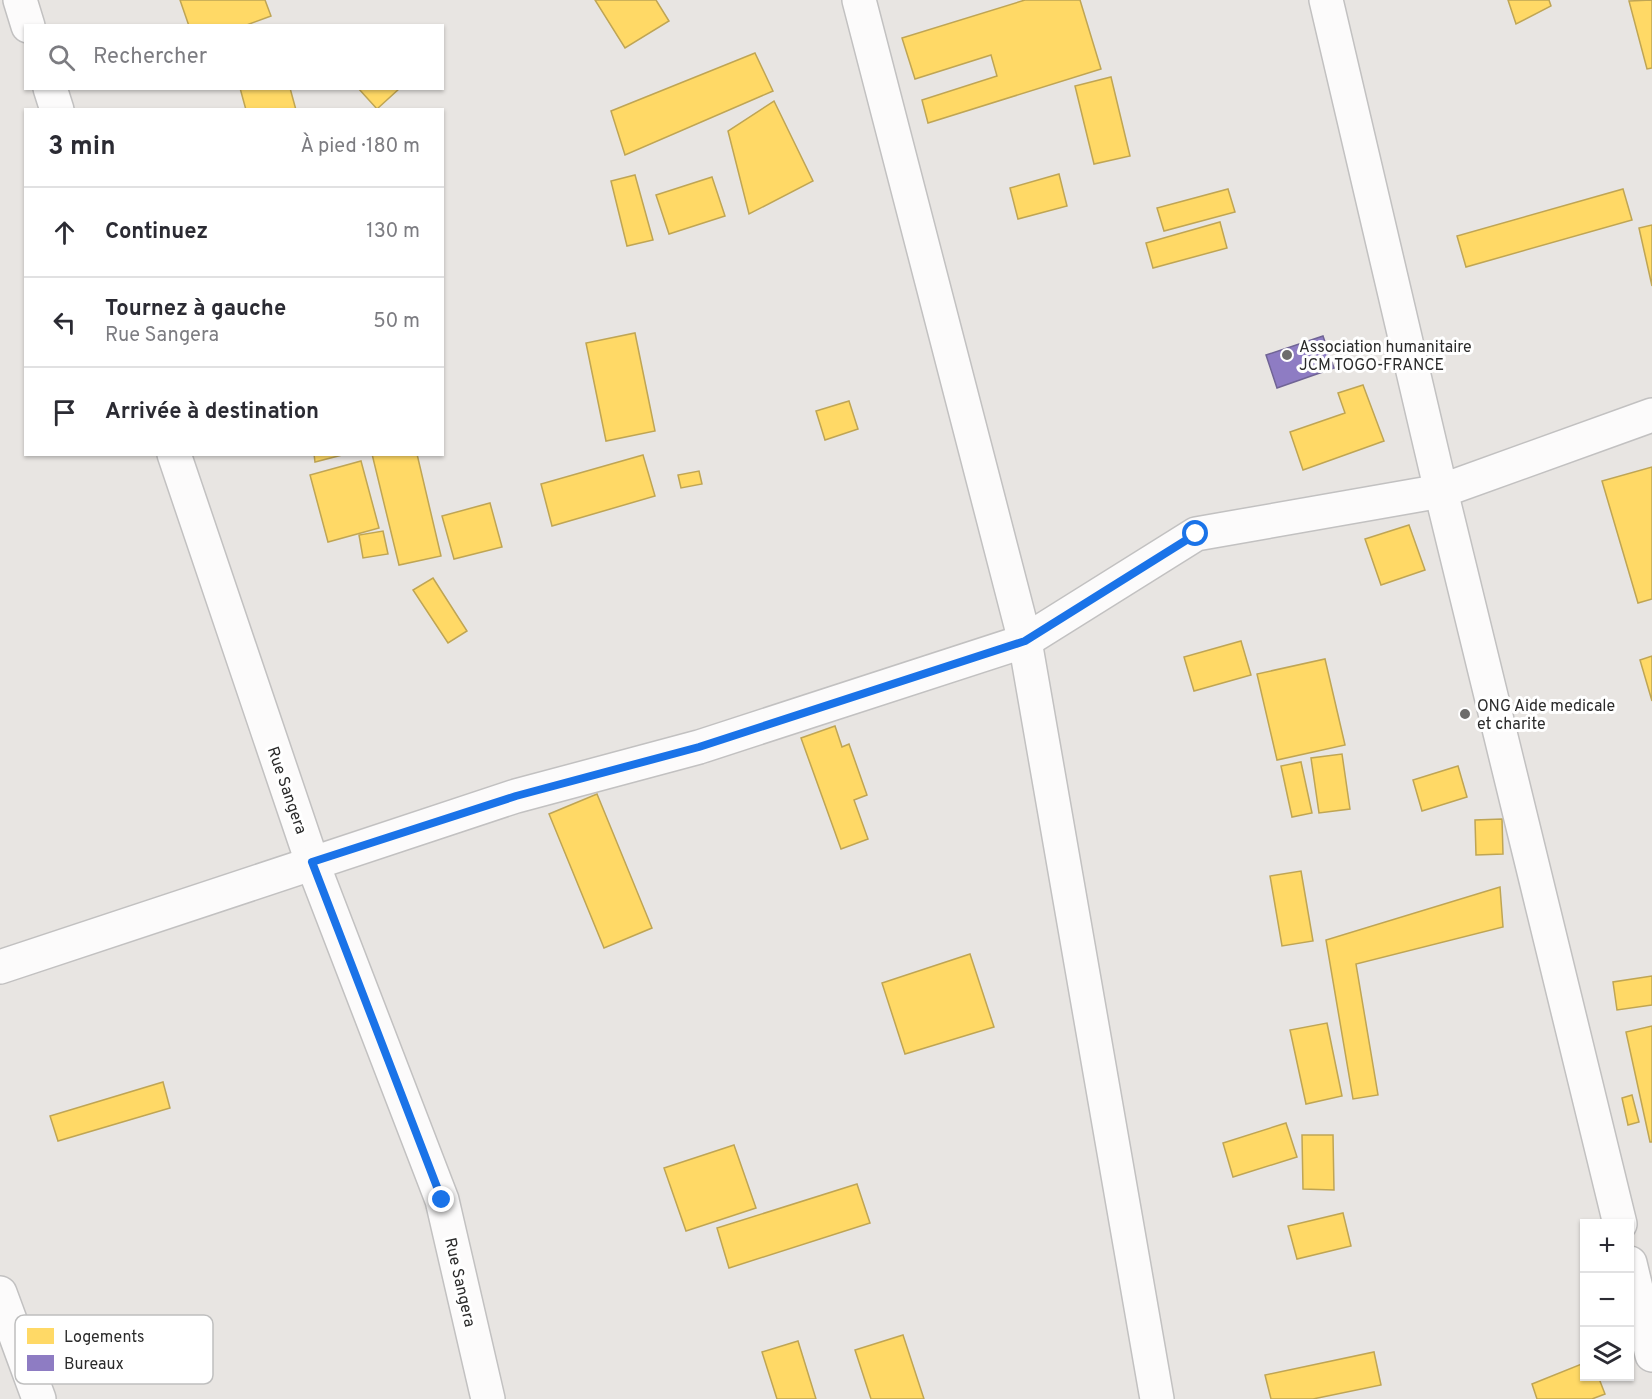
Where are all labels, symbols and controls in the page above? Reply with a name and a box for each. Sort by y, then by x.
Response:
search box [24,24,444,90]
icon: search [45,41,78,74]
text: Rechercher [93,44,207,71]
text: 3 min [48,131,116,164]
text: À pied · 180 m [300,134,420,160]
icon: ahead [48,216,81,249]
text: Continuez [105,219,208,246]
text: 130 m [366,219,420,245]
text: Tournez à gauche [105,296,286,323]
icon: left [48,306,81,339]
text: 50 m [373,309,420,335]
text: Rue Sangera [105,323,219,349]
place label: Association humanitaire JCM TOGO-FRANCE [1299,338,1472,376]
marker: Association humanitaire JCM TOGO-FRANCE [1280,348,1294,362]
icon: arrive [48,396,81,429]
text: Arrivée à destination [105,399,319,426]
route start [1182,520,1208,546]
place label: ONG Aide medicale et charite [1477,697,1615,735]
marker: ONG Aide medicale et charite [1458,707,1472,721]
street label: Rue Sangera [262,744,310,837]
route end [428,1186,454,1212]
map controls [1580,1219,1634,1381]
button: + [1580,1219,1634,1273]
street label: Rue Sangera [439,1236,479,1329]
button: − [1580,1273,1634,1327]
legend [15,1315,213,1384]
button: layers [1580,1327,1634,1381]
text: Logements [64,1328,145,1348]
text: Bureaux [64,1355,124,1375]

